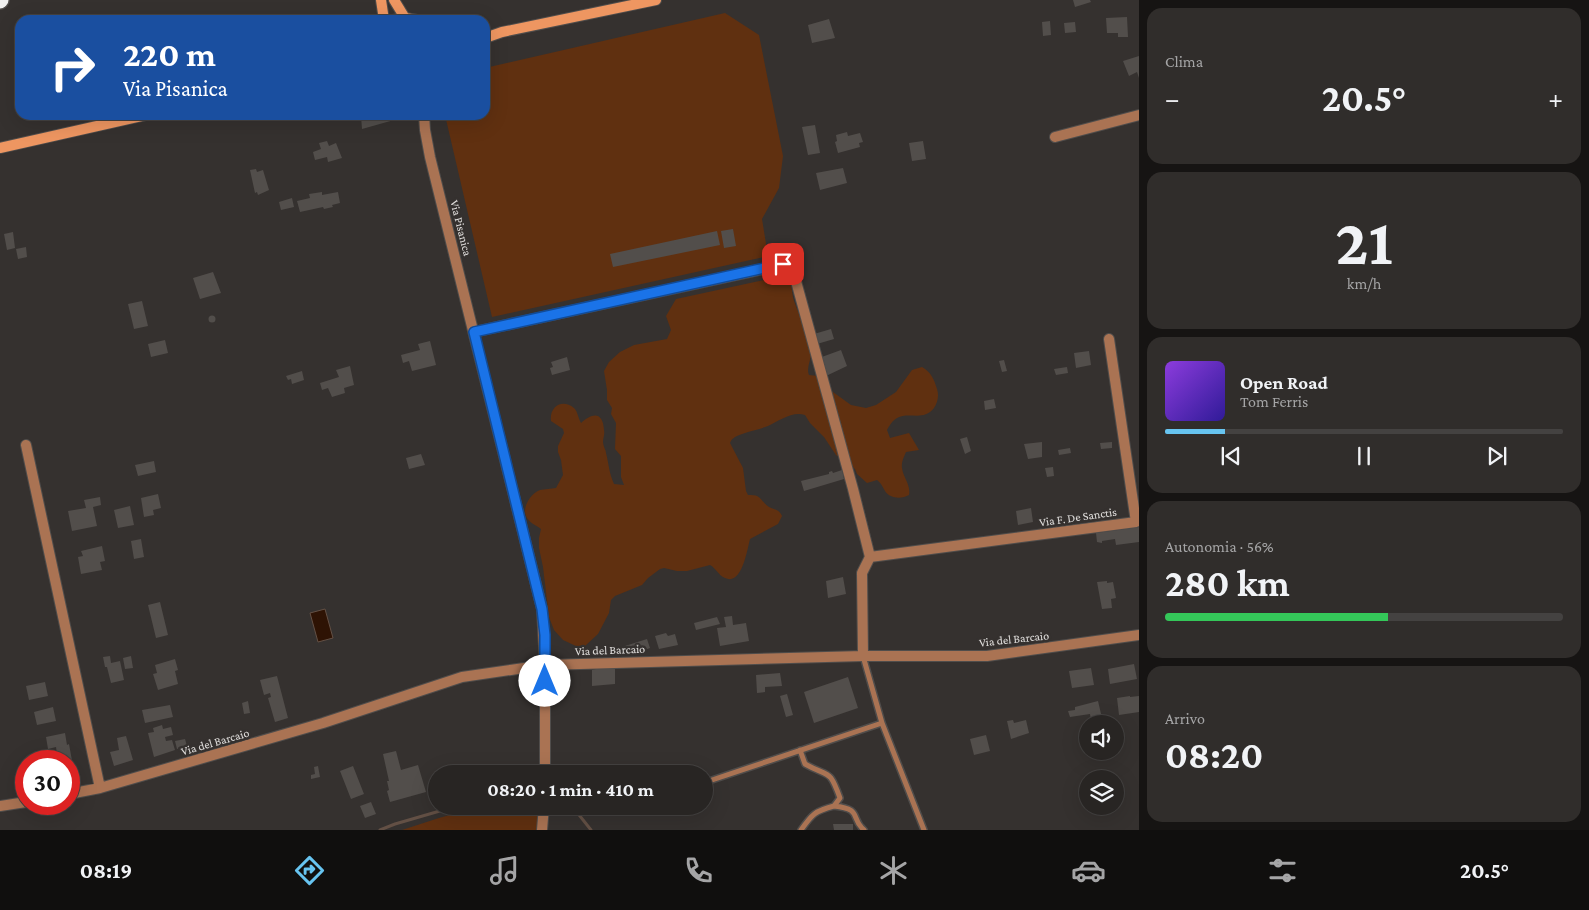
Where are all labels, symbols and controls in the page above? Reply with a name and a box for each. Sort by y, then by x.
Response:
icon: right [40,35,105,100]
text: 220 m [123,35,216,74]
text: Clima [1165,53,1203,70]
text: Via Pisanica [123,76,228,101]
text: 20.5° [1322,77,1406,119]
text: − [1165,83,1180,114]
text: + [1548,83,1563,114]
street label: Via Pisanica [447,199,475,258]
text: 21 [1335,206,1393,278]
pin [762,243,804,285]
icon: arrive [769,250,797,278]
text: km/h [1347,275,1381,292]
text: Open Road [1240,372,1328,393]
text: Tom Ferris [1240,393,1308,410]
icon: previous [1217,442,1245,470]
icon: pause [1350,442,1378,470]
icon: next [1483,442,1511,470]
street label: Via F. De Sanctis [1038,505,1118,529]
text: Autonomia · 56% [1165,538,1273,555]
text: 280 km [1165,562,1290,604]
street label: Via del Barcaio [978,628,1050,650]
street label: Via del Barcaio [575,642,645,658]
position arrow [518,654,570,706]
text: Arrivo [1165,710,1205,727]
map controls [1079,715,1124,815]
button: sound [1079,715,1124,760]
street label: Via del Barcaio [179,726,251,758]
text: 08:20 [1165,734,1263,776]
speed limit sign: 30 [15,750,80,815]
button: layers [1079,770,1124,815]
text: 08:20 · 1 min · 410 m [487,779,654,800]
icon: directions [292,853,327,888]
icon: music [487,853,522,888]
icon: phone [681,853,716,888]
icon: climate [876,853,911,888]
icon: car [1071,853,1106,888]
icon: filters [1265,853,1300,888]
text: 08:19 [80,858,132,883]
text: 20.5° [1460,858,1509,883]

